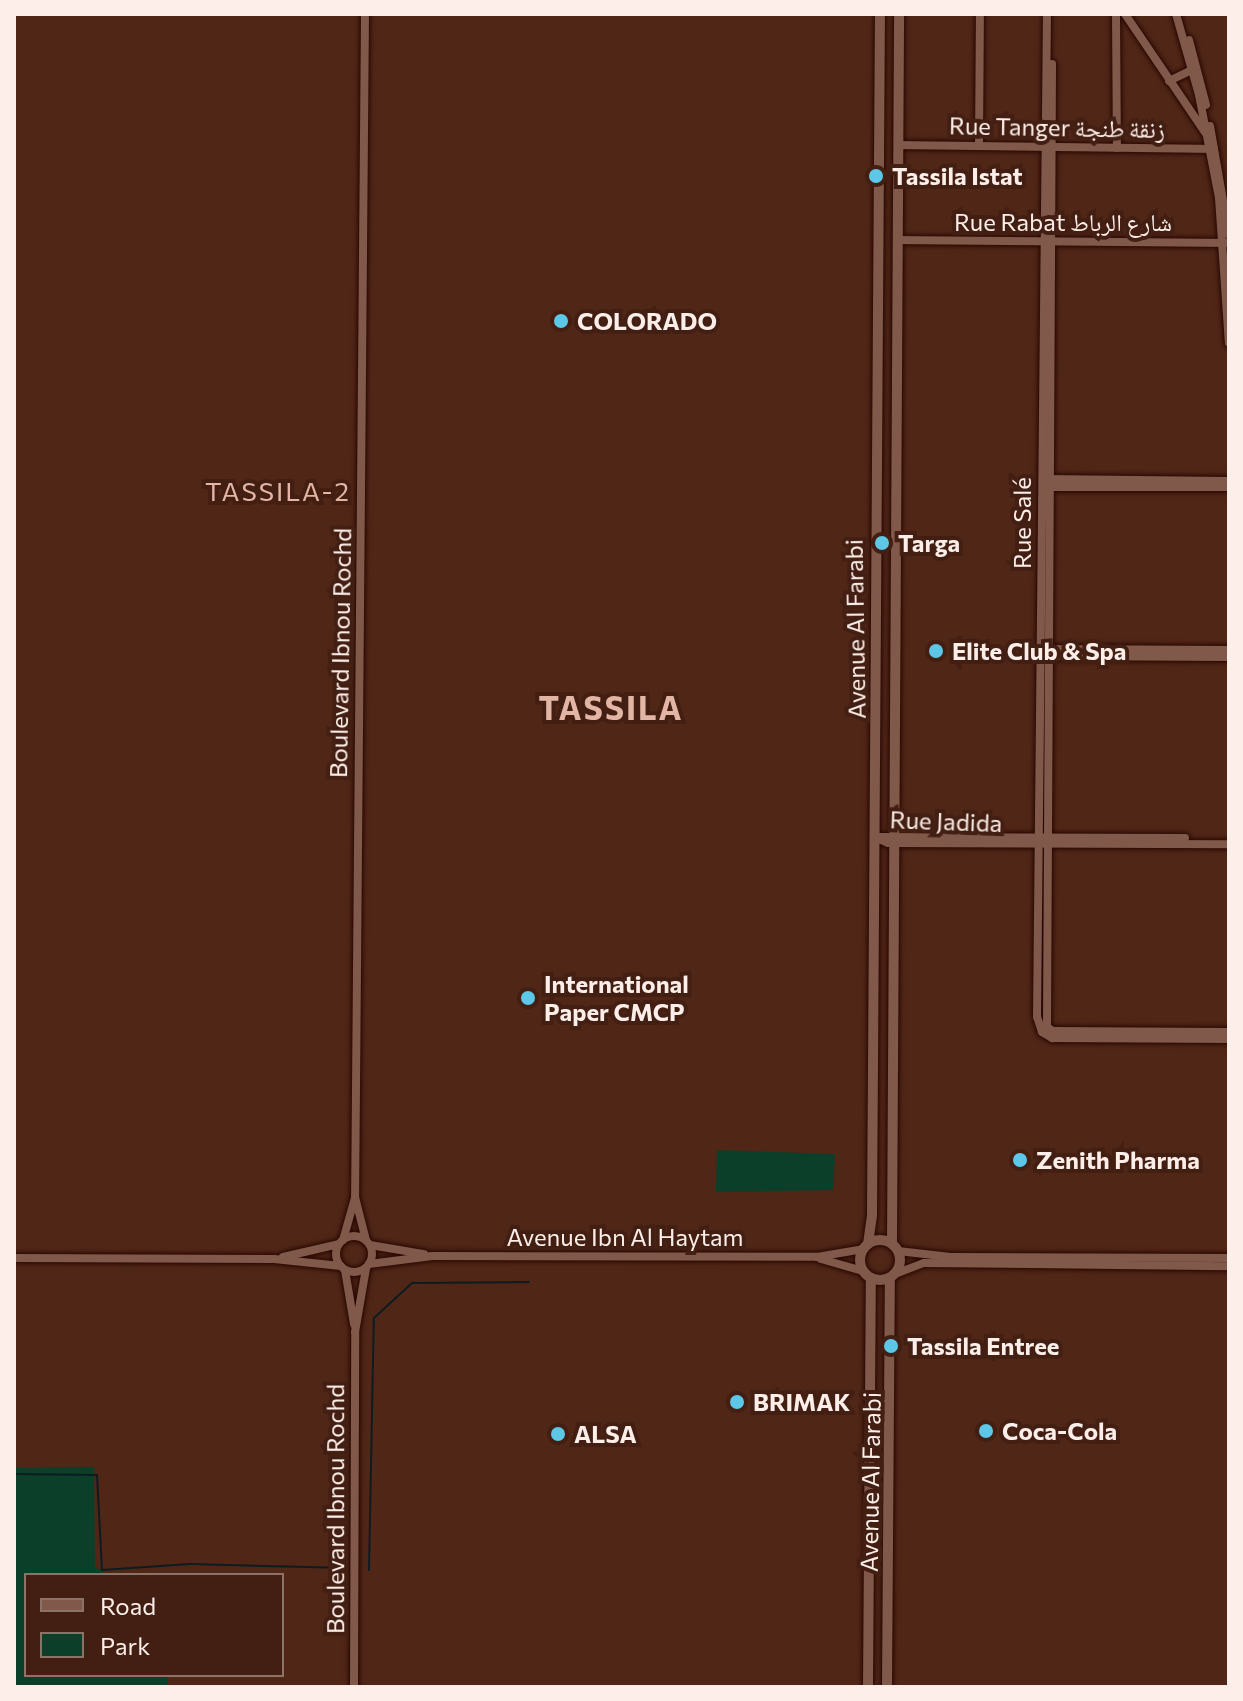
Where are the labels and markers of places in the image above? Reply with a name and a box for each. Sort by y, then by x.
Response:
place label: Tassila Istat [892,162,1023,190]
marker: Tassila Istat [867,167,885,185]
place label: COLORADO [577,307,717,335]
marker: COLORADO [552,312,570,330]
place label: Targa [898,529,960,557]
marker: Targa [873,534,891,552]
place label: Elite Club & Spa [952,637,1126,665]
marker: Elite Club & Spa [927,642,945,660]
place label: International Paper CMCP [544,970,689,1026]
marker: International Paper CMCP [519,989,537,1007]
place label: Zenith Pharma [1036,1146,1200,1174]
marker: Zenith Pharma [1011,1151,1029,1169]
place label: Tassila Entree [907,1332,1059,1360]
marker: Tassila Entree [882,1337,900,1355]
place label: BRIMAK [753,1388,850,1416]
marker: BRIMAK [728,1393,746,1411]
place label: Coca-Cola [1002,1417,1117,1445]
place label: ALSA [574,1420,637,1448]
marker: Coca-Cola [977,1422,995,1440]
marker: ALSA [549,1425,567,1443]

